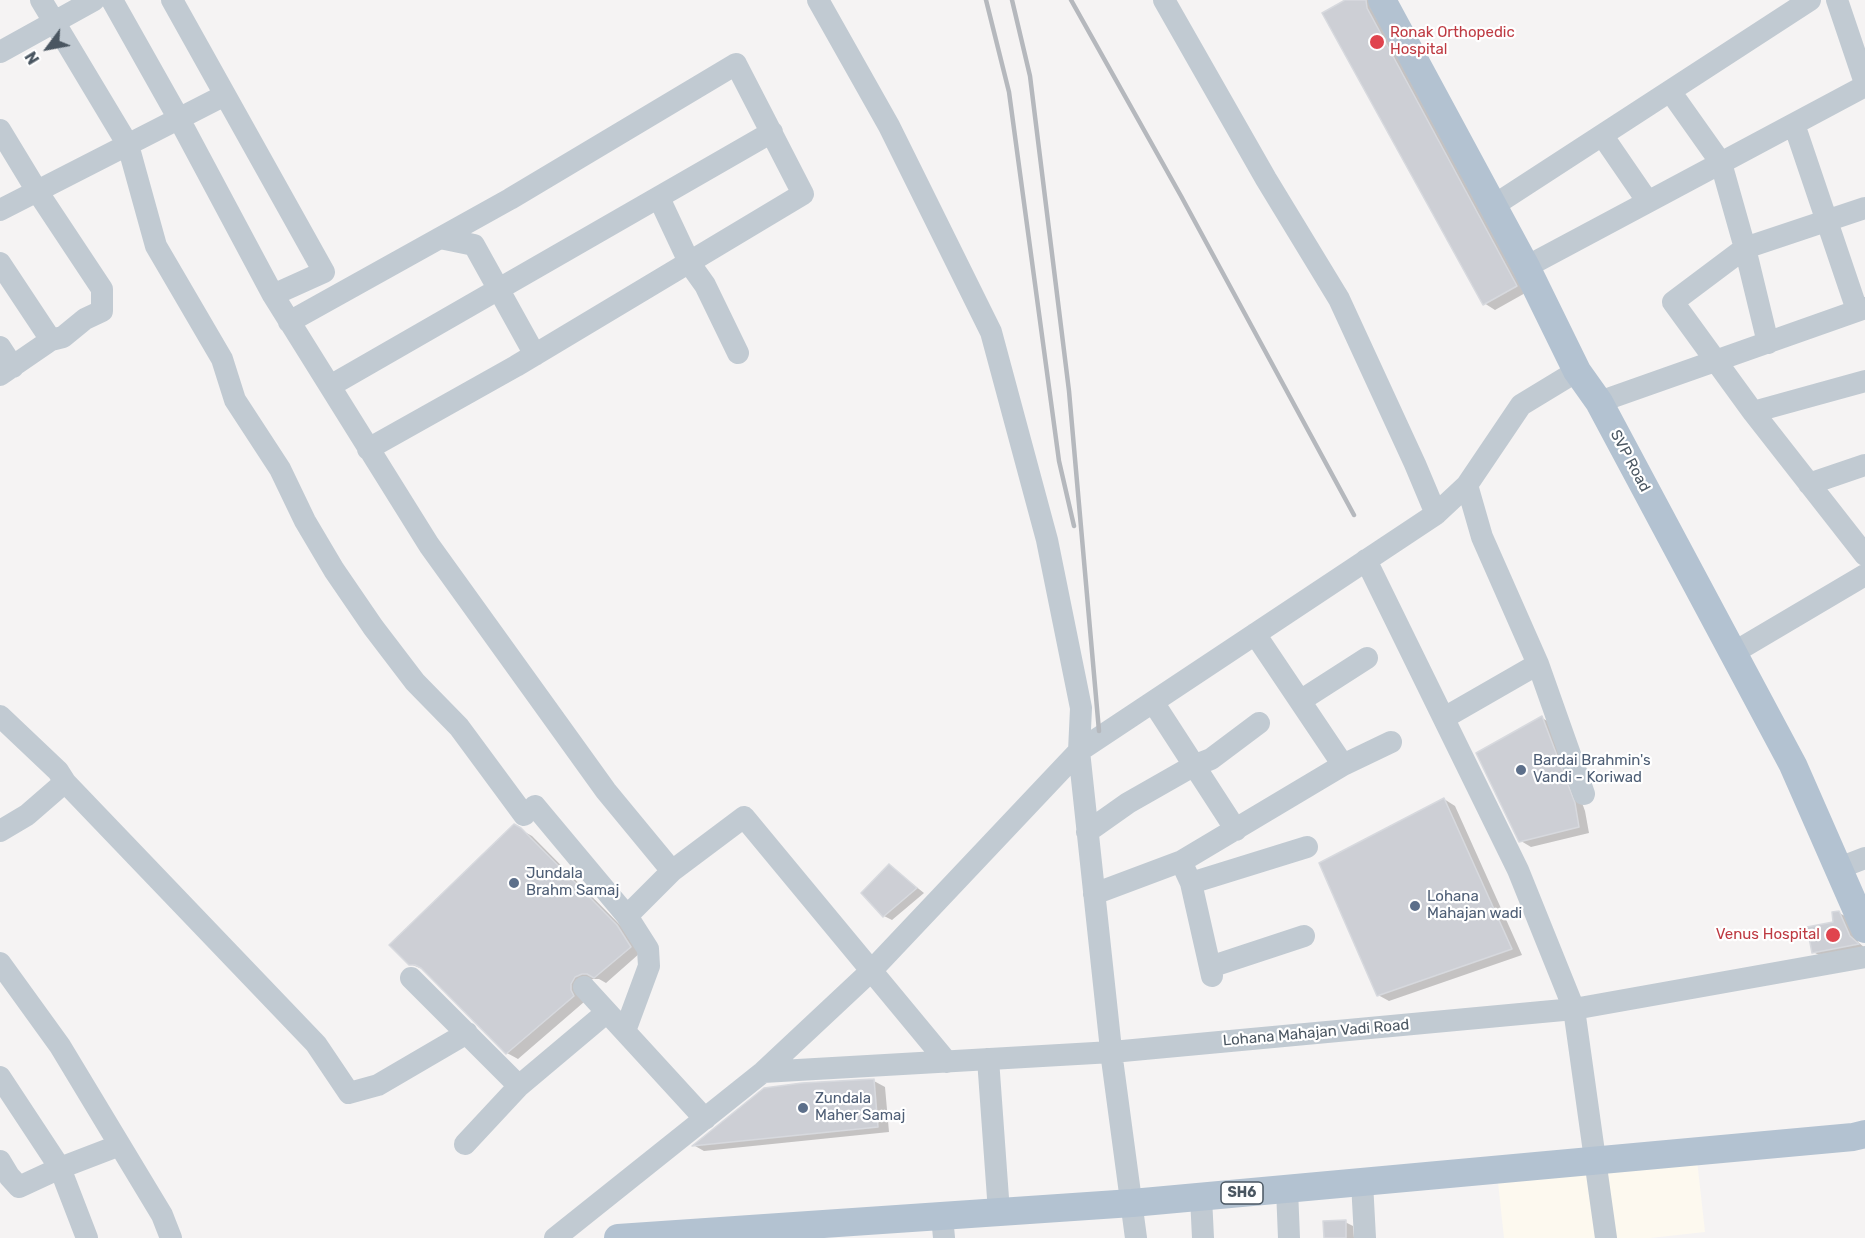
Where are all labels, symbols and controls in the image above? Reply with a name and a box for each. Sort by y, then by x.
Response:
north arrow [18,18,78,78]
place label: Ronak Orthopedic Hospital [1390,24,1515,59]
marker: Ronak Orthopedic Hospital [1368,33,1386,51]
text: N [21,48,43,68]
street label: SVP Road [1606,427,1654,495]
place label: Bardai Brahmin's Vandi - Koriwad [1533,752,1651,787]
marker: Bardai Brahmin's Vandi - Koriwad [1514,763,1528,777]
place label: Jundala Brahm Samaj [526,865,619,900]
marker: Jundala Brahm Samaj [507,876,521,890]
place label: Lohana Mahajan wadi [1427,888,1522,923]
marker: Lohana Mahajan wadi [1408,899,1422,913]
place label: Venus Hospital [1716,926,1820,944]
marker: Venus Hospital [1824,926,1842,944]
street label: Lohana Mahajan Vadi Road [1222,1016,1410,1050]
place label: Zundala Maher Samaj [815,1090,905,1125]
marker: Zundala Maher Samaj [796,1101,810,1115]
road number: SH6 [1221,1182,1263,1204]

